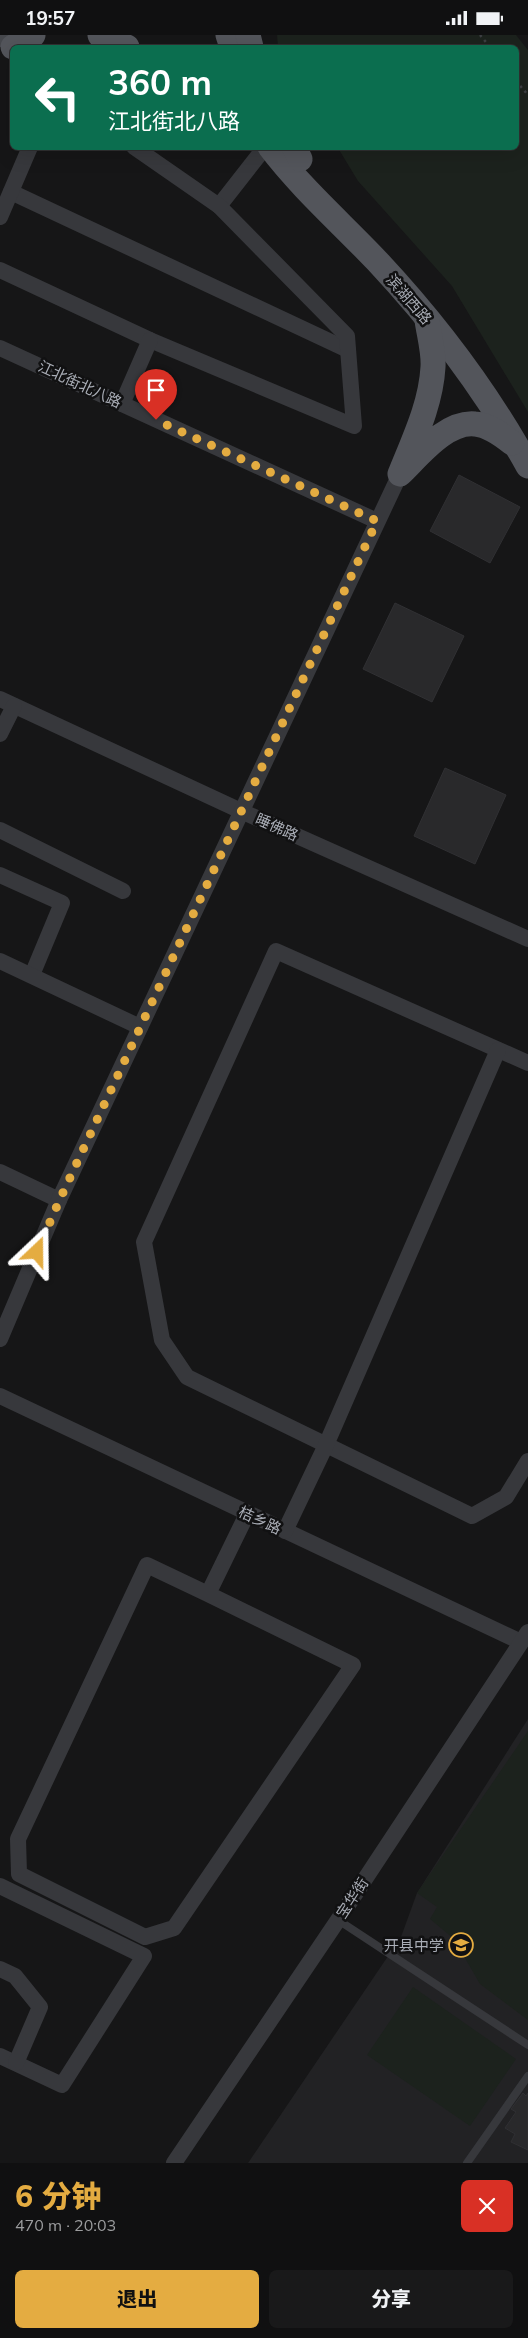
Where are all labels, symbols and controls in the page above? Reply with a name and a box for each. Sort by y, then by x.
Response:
text: 19:57 [25,6,75,30]
text: 360 m [108,60,212,104]
icon: left [25,65,90,130]
text: 江北街北八路 [108,107,240,135]
street label: 滨湖西路 [382,270,436,328]
street label: 江北街北八路 [35,356,125,412]
pin [135,369,177,420]
icon: arrive [142,376,170,404]
street label: 睡佛路 [253,809,301,845]
position arrow [10,1225,62,1277]
street label: 桔乡路 [236,1502,284,1538]
street label: 宝华街 [332,1874,372,1922]
school or university icon: 开县中学 [448,1932,474,1958]
place label: 开县中学 [384,1936,444,1955]
text: 6 分钟 [15,2177,101,2215]
button: close [461,2180,513,2232]
text: 470 m · 20:03 [15,2215,116,2235]
button: 退出 [15,2270,259,2328]
button: 分享 [269,2270,513,2328]

